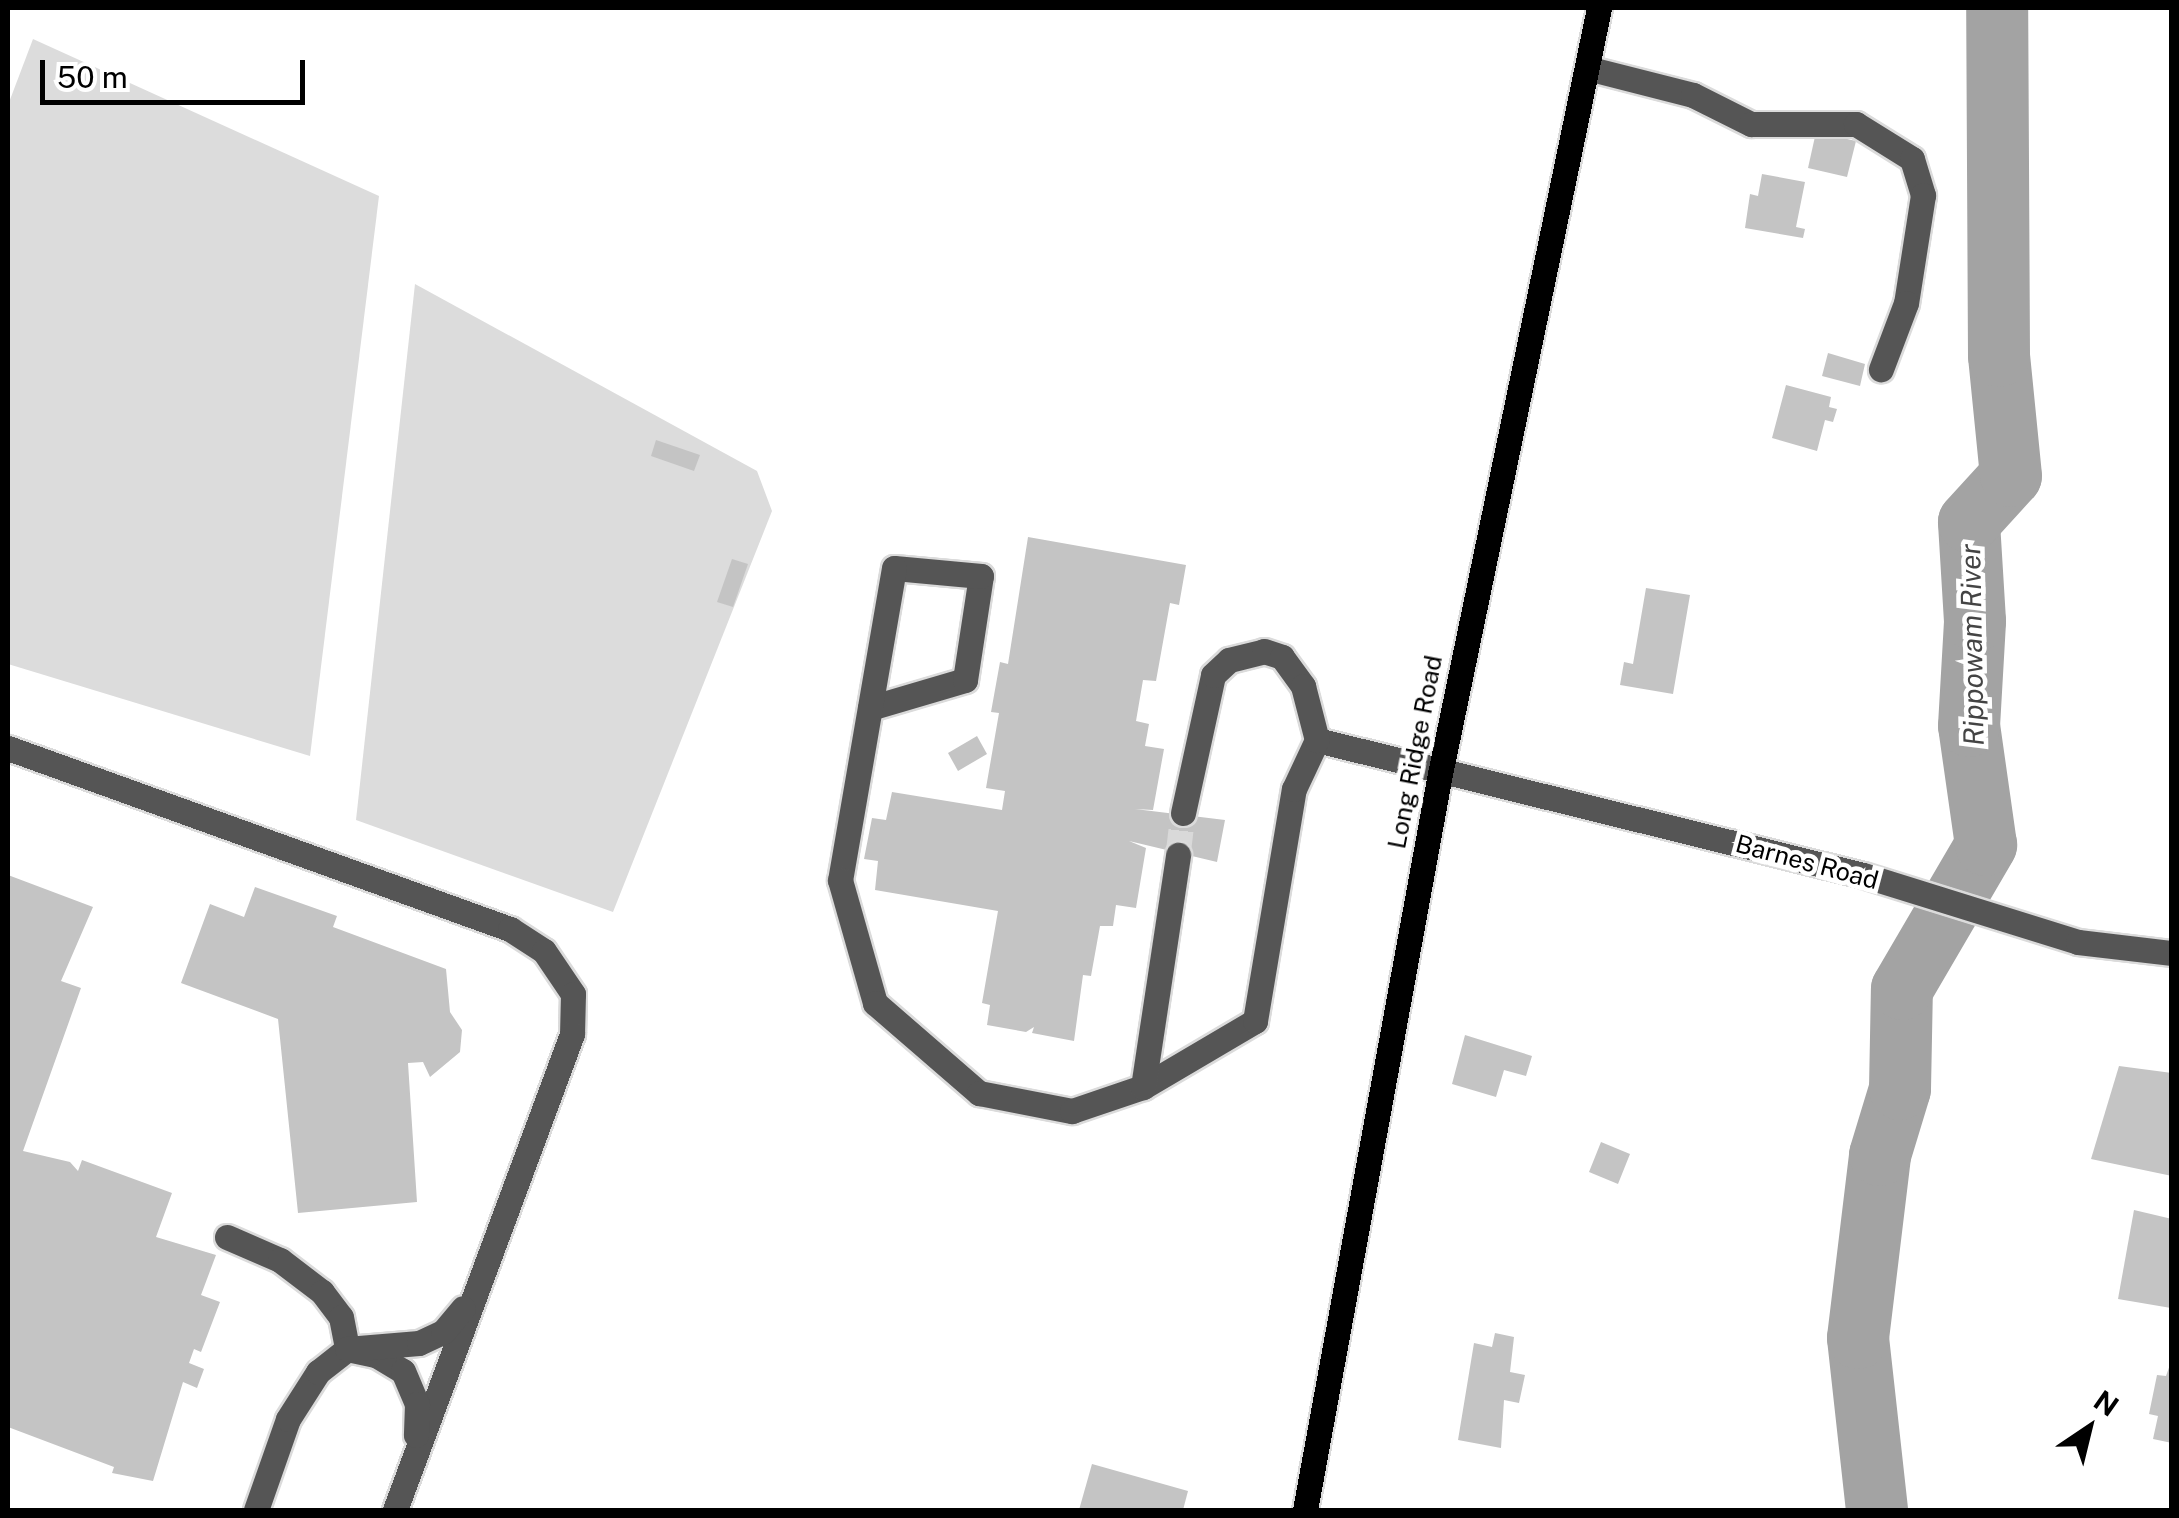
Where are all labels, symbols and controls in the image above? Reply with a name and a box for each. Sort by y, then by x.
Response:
scale bar [45,40,310,102]
text: 50 m [57,59,128,95]
water label: Rippowam River [1953,544,1991,746]
street label: Long Ridge Road [1382,653,1448,851]
street label: Barnes Road [1732,829,1882,895]
north arrow [2039,1378,2139,1478]
text: N [2088,1383,2125,1423]

